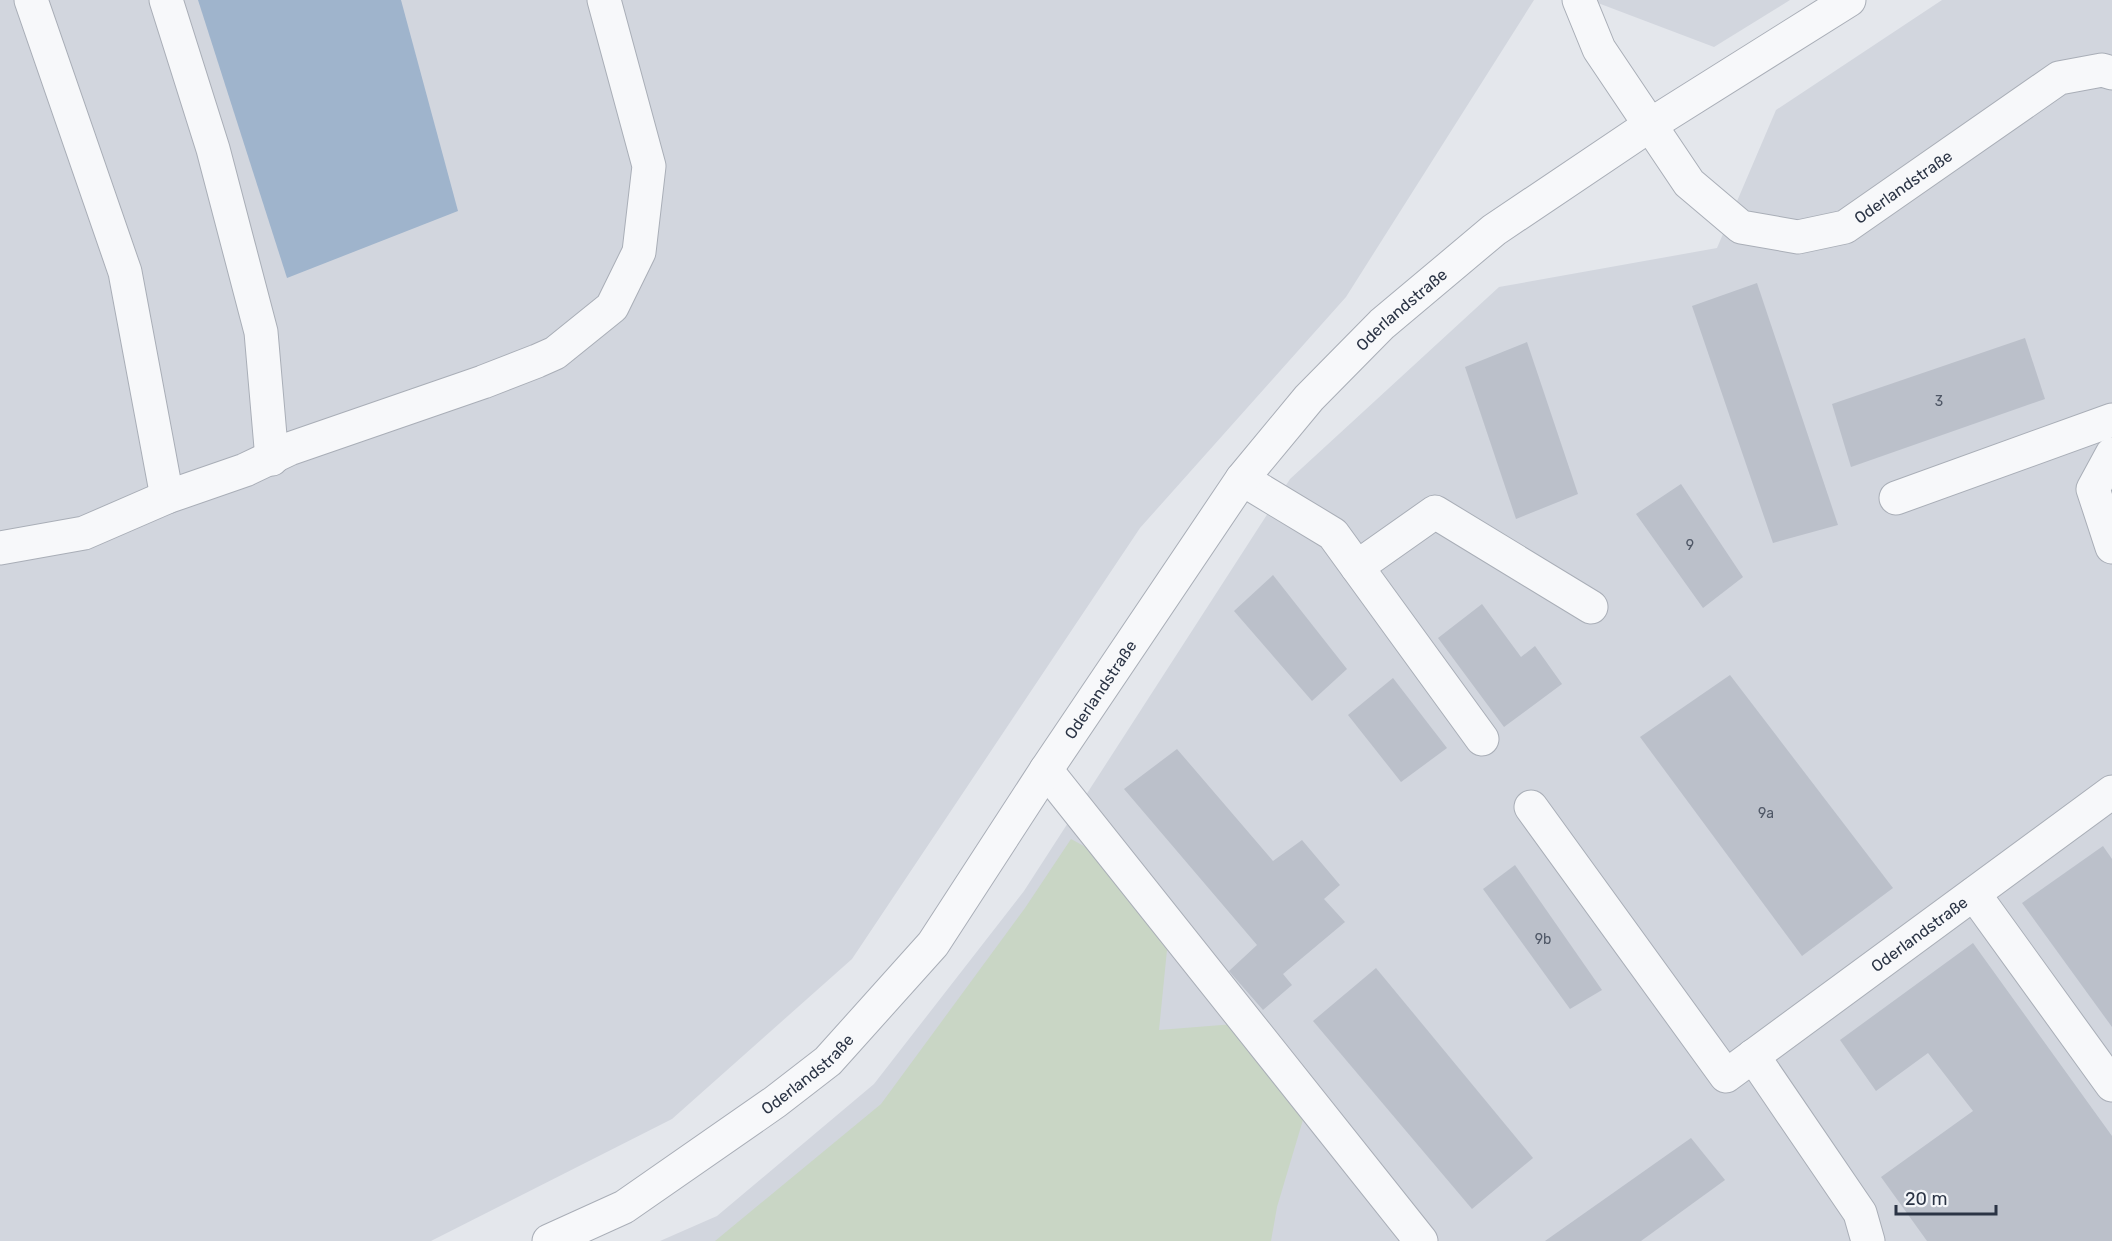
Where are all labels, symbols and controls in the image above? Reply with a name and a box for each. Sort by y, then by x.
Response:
street label: Oderlandstraße [1851,146,1956,228]
street label: Oderlandstraße [1352,265,1451,355]
house number: 3 [1935,393,1943,410]
house number: 9 [1686,537,1694,554]
street label: Oderlandstraße [1061,637,1141,743]
house number: 9a [1758,805,1774,822]
street label: Oderlandstraße [1867,893,1971,976]
house number: 9b [1535,931,1551,948]
street label: Oderlandstraße [758,1030,858,1119]
scale bar [1896,1178,1996,1216]
text: 20 m [1905,1188,1947,1210]

